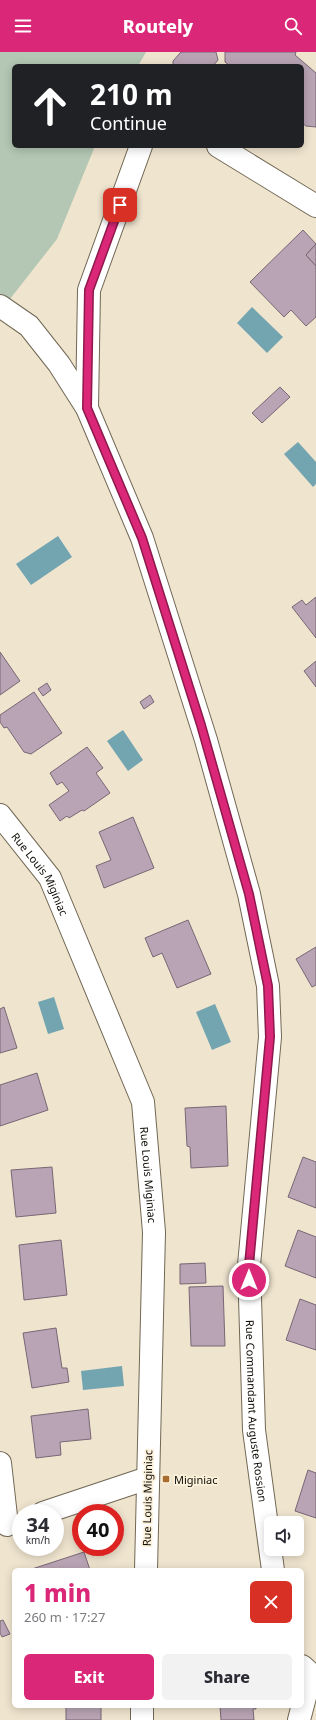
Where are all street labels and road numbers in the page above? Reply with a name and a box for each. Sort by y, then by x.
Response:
street label: Rue Louis Miginiac [9,829,72,918]
street label: Rue Louis Miginiac [138,1126,161,1223]
street label: Rue Commandant Auguste Rossion [243,1320,271,1503]
street label: Rue Louis Miginiac [139,1450,155,1546]

